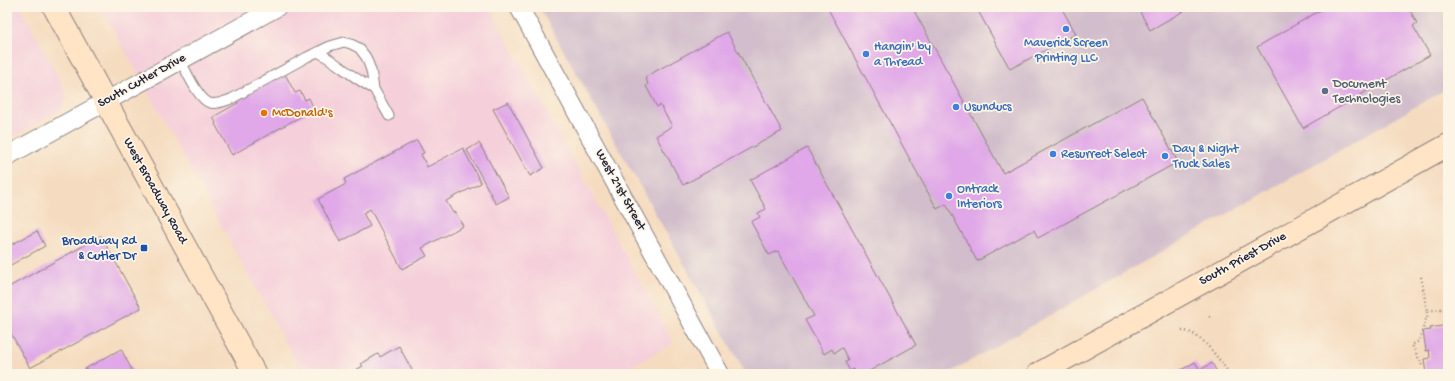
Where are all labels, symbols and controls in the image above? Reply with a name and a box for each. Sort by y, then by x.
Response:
marker: Maverick Screen Printing LLC [1061,24,1071,34]
place label: Maverick Screen Printing LLC [1024,36,1109,66]
place label: Hangin' by a Thread [874,40,931,70]
marker: Hangin' by a Thread [861,49,871,59]
street label: South Cutler Drive [95,50,189,111]
place label: Document Technologies [1332,77,1402,107]
marker: Document Technologies [1320,86,1330,96]
place label: Usunducs [964,100,1013,115]
marker: Usunducs [951,102,961,112]
place label: McDonald's [272,106,334,121]
marker: McDonald's [259,108,269,118]
street label: West Broadway Road [120,135,191,248]
place label: Day & Night Truck Sales [1172,142,1240,172]
street label: West 21st Street [592,147,649,235]
place label: Resurrect Select [1061,147,1148,162]
marker: Resurrect Select [1048,149,1058,159]
marker: Day & Night Truck Sales [1160,151,1170,161]
place label: Ontrack Interiors [957,182,1003,212]
marker: Ontrack Interiors [944,191,954,201]
street label: South Priest Drive [1197,229,1289,289]
place label: Broadway Rd & Cutler Dr [61,234,137,264]
marker: Broadway Rd & Cutler Dr [139,243,149,253]

